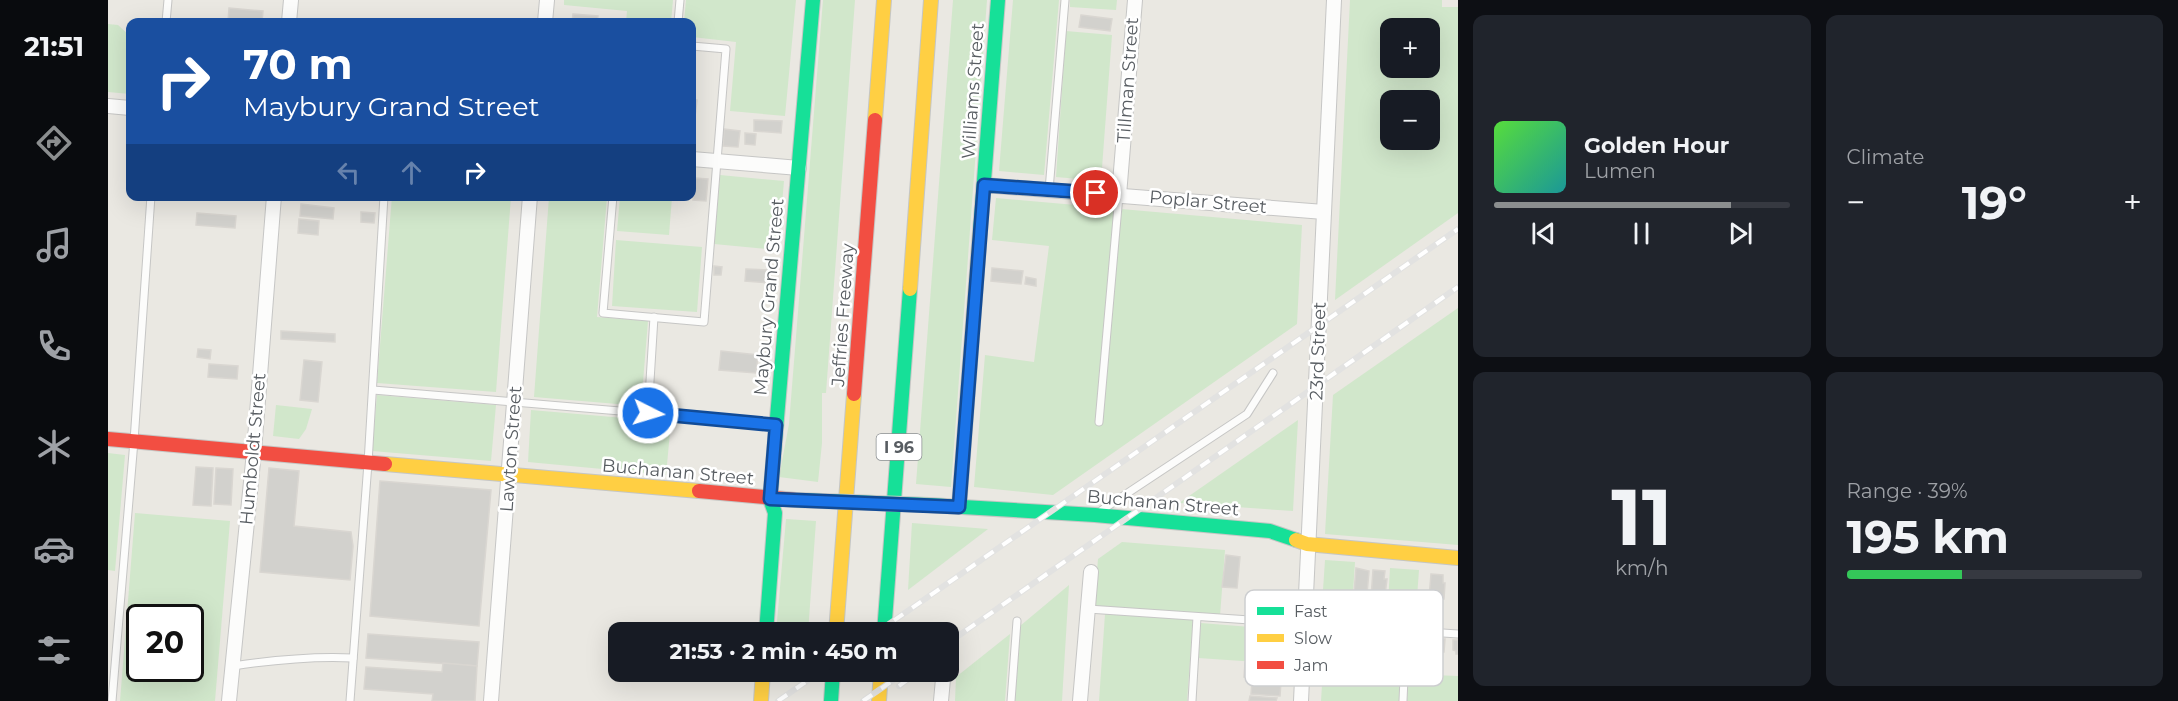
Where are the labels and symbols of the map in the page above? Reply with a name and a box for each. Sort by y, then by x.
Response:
street label: Tillman Street [1113,16,1143,144]
street label: Williams Street [957,22,989,160]
pin [1070,167,1121,218]
street label: Poplar Street [1148,186,1268,218]
street label: Maybury Grand Street [749,198,789,396]
street label: Jeffries Freeway [827,242,859,388]
street label: 23rd Street [1305,301,1331,401]
street label: Humboldt Street [235,372,271,526]
position arrow [616,381,680,445]
street label: Lawton Street [496,385,526,513]
road number: I 96 [876,434,922,460]
street label: Buchanan Street [601,454,755,490]
street label: Buchanan Street [1086,485,1240,521]
legend [1245,590,1443,686]
text: Fast [1294,602,1328,621]
speed limit sign: 20 [126,604,204,682]
text: Slow [1294,629,1332,648]
text: Jam [1293,656,1328,675]

